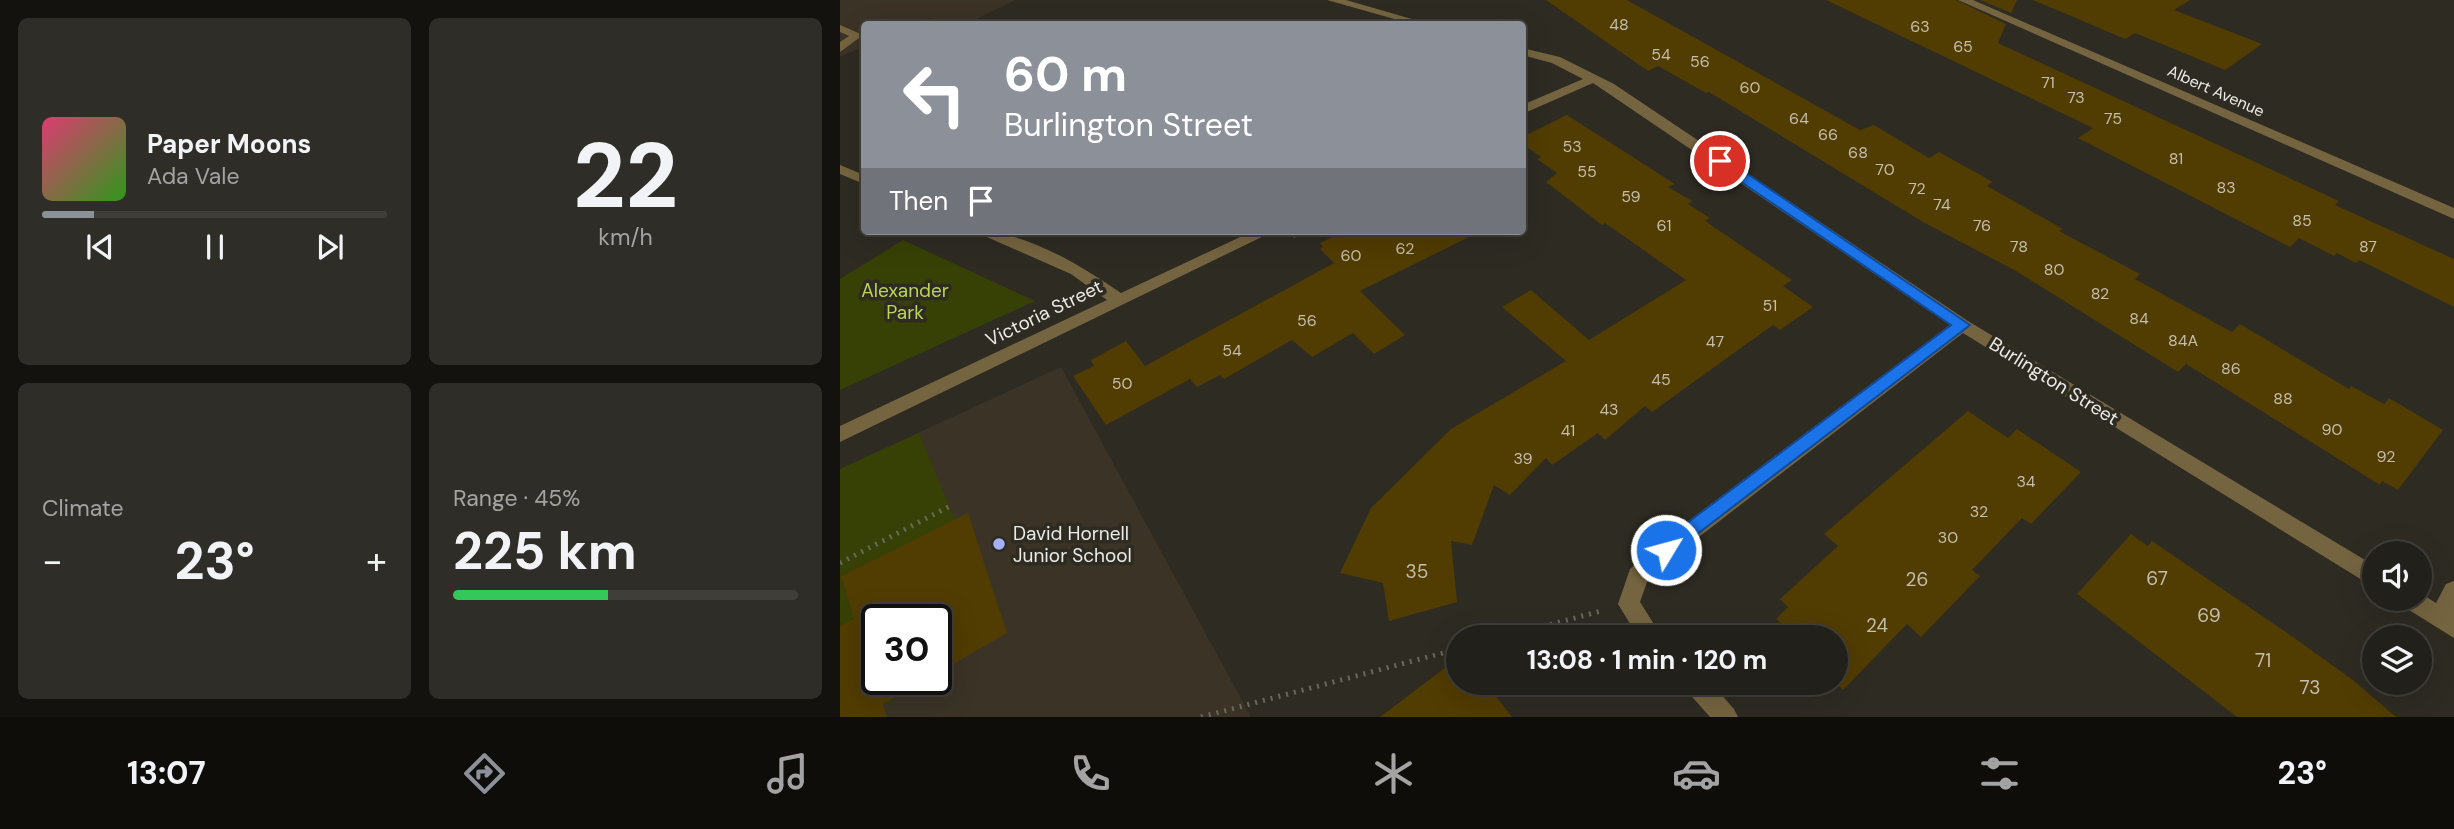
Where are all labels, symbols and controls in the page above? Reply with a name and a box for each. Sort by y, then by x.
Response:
house number: 48 [1609,14,1629,35]
house number: 63 [1910,16,1930,37]
house number: 65 [1953,36,1973,57]
text: 60 m [1004,42,1127,106]
house number: 54 [1651,44,1671,65]
icon: left [889,49,980,140]
house number: 56 [1690,51,1710,72]
street label: Albert Avenue [2164,60,2268,122]
house number: 71 [2041,72,2055,93]
house number: 60 [1740,77,1761,98]
house number: 73 [2067,87,2085,108]
text: Burlington Street [1004,104,1253,146]
house number: 64 [1789,108,1809,129]
house number: 75 [2104,108,2122,129]
text: 22 [573,117,678,235]
house number: 66 [1818,124,1838,145]
text: Paper Moons [147,127,311,161]
pin [1690,131,1750,191]
house number: 53 [1562,136,1582,157]
icon: arrive [1701,142,1739,180]
house number: 68 [1848,142,1868,163]
house number: 81 [2169,148,2183,169]
house number: 70 [1875,159,1895,180]
text: Ada Vale [147,161,240,191]
house number: 55 [1577,161,1597,182]
house number: 83 [2216,177,2236,198]
house number: 72 [1908,178,1926,199]
icon: arrive [962,182,1000,220]
text: Then [889,184,948,218]
house number: 59 [1621,186,1641,207]
house number: 74 [1933,194,1951,215]
house number: 85 [2292,210,2312,231]
house number: 61 [1656,215,1672,236]
house number: 76 [1973,215,1991,236]
text: km/h [598,222,653,252]
icon: previous [81,228,119,266]
icon: pause [196,228,234,266]
icon: next [311,228,349,266]
house number: 78 [2010,236,2028,257]
house number: 87 [2359,236,2377,257]
house number: 62 [1396,238,1414,259]
house number: 60 [1341,245,1362,266]
house number: 80 [2044,259,2064,280]
street label: Victoria Street [981,274,1107,352]
park label: Alexander Park [861,278,949,325]
house number: 82 [2091,283,2109,304]
house number: 51 [1763,295,1777,316]
house number: 84 [2129,308,2149,329]
house number: 56 [1297,310,1317,331]
house number: 84A [2168,330,2198,351]
house number: 47 [1706,331,1724,352]
street label: Burlington Street [1985,331,2123,431]
house number: 54 [1222,340,1242,361]
house number: 86 [2221,358,2241,379]
house number: 45 [1651,369,1671,390]
house number: 50 [1112,373,1132,394]
house number: 88 [2273,388,2293,409]
house number: 43 [1599,399,1619,420]
house number: 90 [2322,419,2343,440]
house number: 41 [1561,420,1575,441]
house number: 92 [2377,446,2396,467]
house number: 39 [1513,448,1533,469]
house number: 34 [2016,471,2036,492]
text: Range · 45% [453,483,580,513]
text: Climate [42,493,124,523]
house number: 32 [1970,501,1988,522]
position arrow [1629,513,1703,587]
text: 225 km [453,517,637,585]
place label: David Hornell Junior School [1013,521,1132,568]
text: 23° [174,527,255,595]
house number: 30 [1938,527,1958,548]
text: − [42,536,63,586]
text: + [366,536,387,586]
marker: David Hornell Junior School [991,536,1007,552]
map controls [2362,541,2432,695]
button: sound [2362,541,2432,611]
house number: 35 [1406,559,1428,584]
house number: 67 [2146,566,2168,591]
house number: 26 [1906,567,1928,592]
house number: 69 [2197,603,2221,628]
speed limit sign: 30 [861,604,952,695]
house number: 24 [1866,613,1888,638]
button: layers [2362,625,2432,695]
text: 13:08 · 1 min · 120 m [1527,643,1767,677]
house number: 71 [2255,648,2271,673]
house number: 73 [2300,675,2320,700]
icon: directions [460,749,509,798]
icon: music [763,749,812,798]
icon: phone [1066,749,1115,798]
icon: climate [1369,749,1418,798]
icon: car [1672,749,1721,798]
icon: filters [1975,749,2024,798]
text: 13:07 [127,752,206,794]
text: 23° [2278,752,2327,794]

